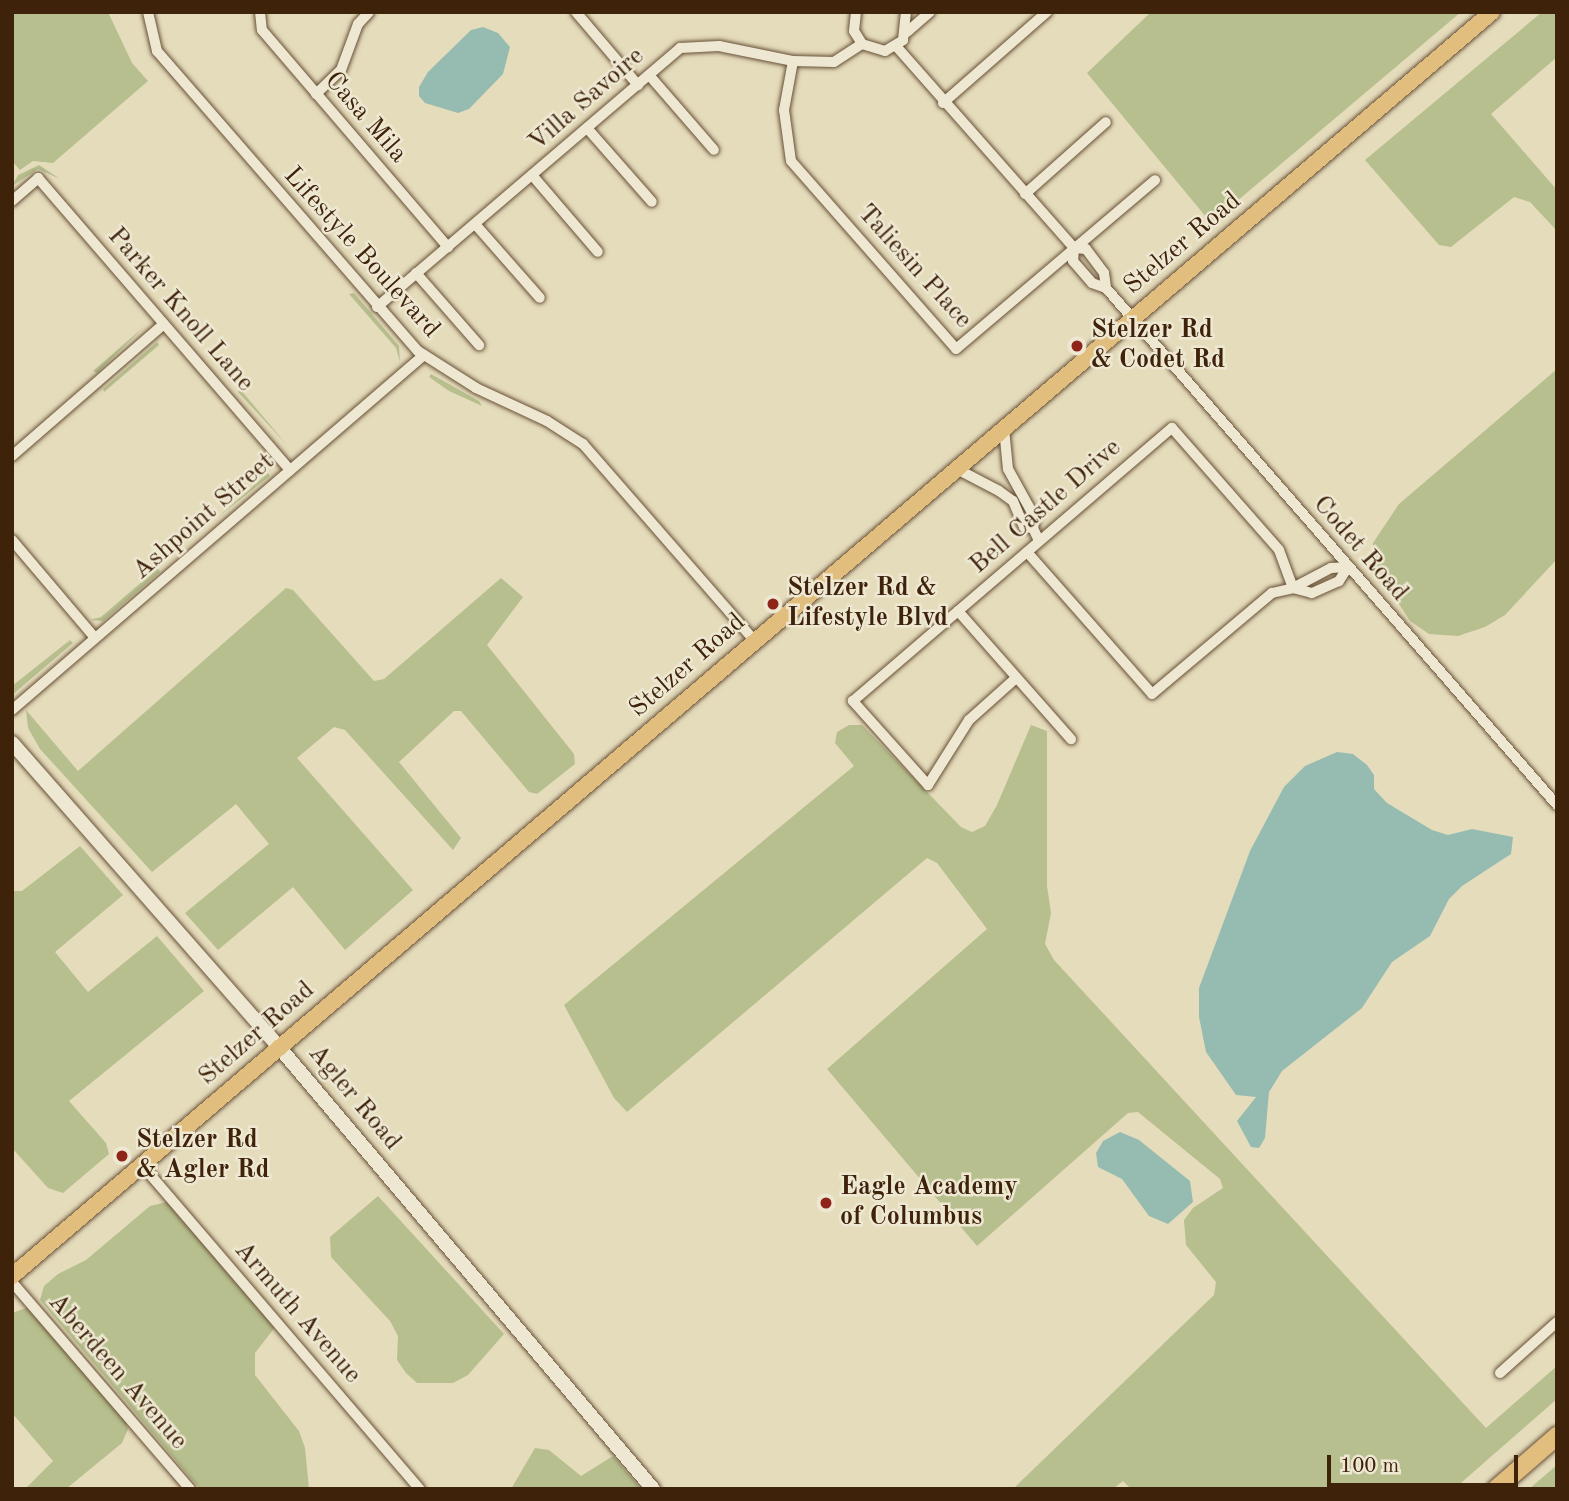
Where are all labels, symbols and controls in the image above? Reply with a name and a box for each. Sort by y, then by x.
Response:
street label: Villa Savoire [523,41,651,159]
street label: Casa Mila [317,66,413,170]
street label: Lifestyle Boulevard [276,161,446,345]
street label: Stelzer Road [1118,186,1248,302]
street label: Taliesin Place [850,198,978,336]
street label: Parker Knoll Lane [100,221,260,399]
place label: Stelzer Rd & Codet Rd [1091,315,1225,376]
marker: Stelzer Rd & Codet Rd [1069,338,1085,354]
street label: Bell Castle Drive [964,433,1128,581]
street label: Ashpoint Street [127,447,281,587]
street label: Codet Road [1306,490,1414,608]
place label: Stelzer Rd & Lifestyle Blvd [787,573,948,634]
marker: Stelzer Rd & Lifestyle Blvd [765,596,781,612]
street label: Stelzer Road [624,607,752,725]
street label: Stelzer Road [193,975,321,1093]
street label: Agler Road [301,1039,407,1157]
place label: Stelzer Rd & Agler Rd [136,1125,270,1186]
marker: Stelzer Rd & Agler Rd [114,1148,130,1164]
place label: Eagle Academy of Columbus [840,1172,1018,1234]
marker: Eagle Academy of Columbus [818,1195,834,1211]
street label: Armuth Avenue [227,1236,367,1390]
street label: Aberdeen Avenue [41,1287,193,1457]
scale bar [1331,1442,1522,1486]
text: 100 m [1340,1456,1399,1477]

